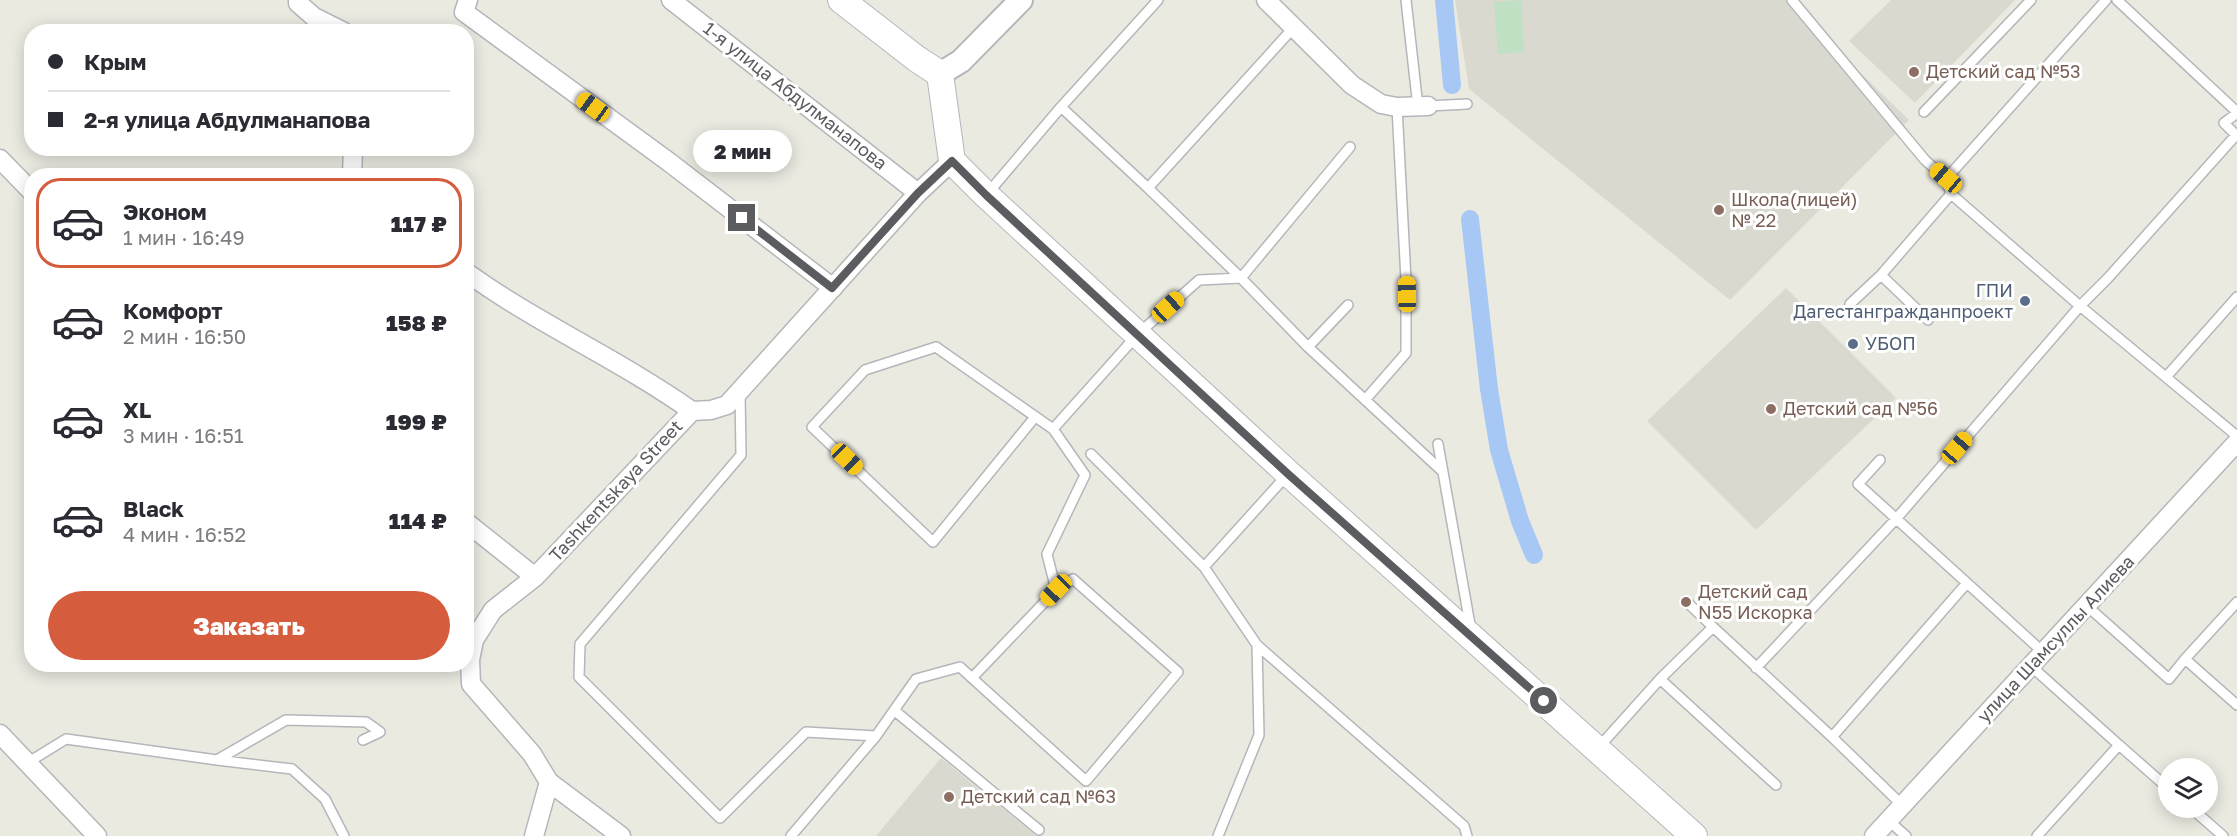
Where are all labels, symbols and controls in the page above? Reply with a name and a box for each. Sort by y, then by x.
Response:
street label: 1-я улица Абдулманапова [699,17,892,174]
text: Крым [84,48,146,75]
place label: Детский сад №53 [1926,60,2081,82]
marker: Детский сад №53 [1907,65,1921,79]
car [573,89,613,125]
text: 2-я улица Абдулманапова [84,106,370,133]
callout: 2 мин [692,131,792,173]
text: 2 мин [714,139,771,163]
car [1926,160,1966,196]
place label: Школа(лицей) № 22 [1731,188,1858,231]
icon: car [51,196,105,250]
text: Эконом [123,198,207,225]
marker: Школа(лицей) № 22 [1712,203,1726,217]
route end [728,204,755,231]
text: 117 ₽ [391,210,447,237]
text: 1 мин · 16:49 [123,225,245,249]
car [1398,276,1416,312]
place label: ГПИ Дагестангражданпроект [1793,279,2013,322]
car [1149,288,1187,326]
marker: ГПИ Дагестангражданпроект [2018,294,2032,308]
icon: car [51,295,105,349]
text: Комфорт [123,297,223,324]
text: 158 ₽ [386,309,447,336]
text: 2 мин · 16:50 [123,324,246,348]
place label: УБОП [1865,332,1916,354]
marker: УБОП [1846,337,1860,351]
icon: car [51,394,105,448]
text: XL [123,396,151,423]
place label: Детский сад №56 [1783,397,1938,419]
marker: Детский сад №56 [1764,402,1778,416]
text: 199 ₽ [386,408,447,435]
street label: Tashkentskaya Street [544,415,687,566]
text: 3 мин · 16:51 [123,423,244,447]
car [1938,429,1976,467]
car [828,440,866,478]
icon: car [51,493,105,547]
text: Black [123,495,184,522]
text: 114 ₽ [389,507,447,534]
text: 4 мин · 16:52 [123,522,246,546]
street label: улица Шамсуллы Алиева [1972,550,2138,726]
car [1037,571,1075,609]
place label: Детский сад N55 Искорка [1698,580,1813,623]
button: Заказать [48,591,450,660]
marker: Детский сад N55 Искорка [1679,595,1693,609]
route start [1530,687,1557,714]
map controls [2158,758,2218,818]
button: layers [2158,758,2218,818]
place label: Детский сад №63 [961,785,1116,807]
marker: Детский сад №63 [942,790,956,804]

